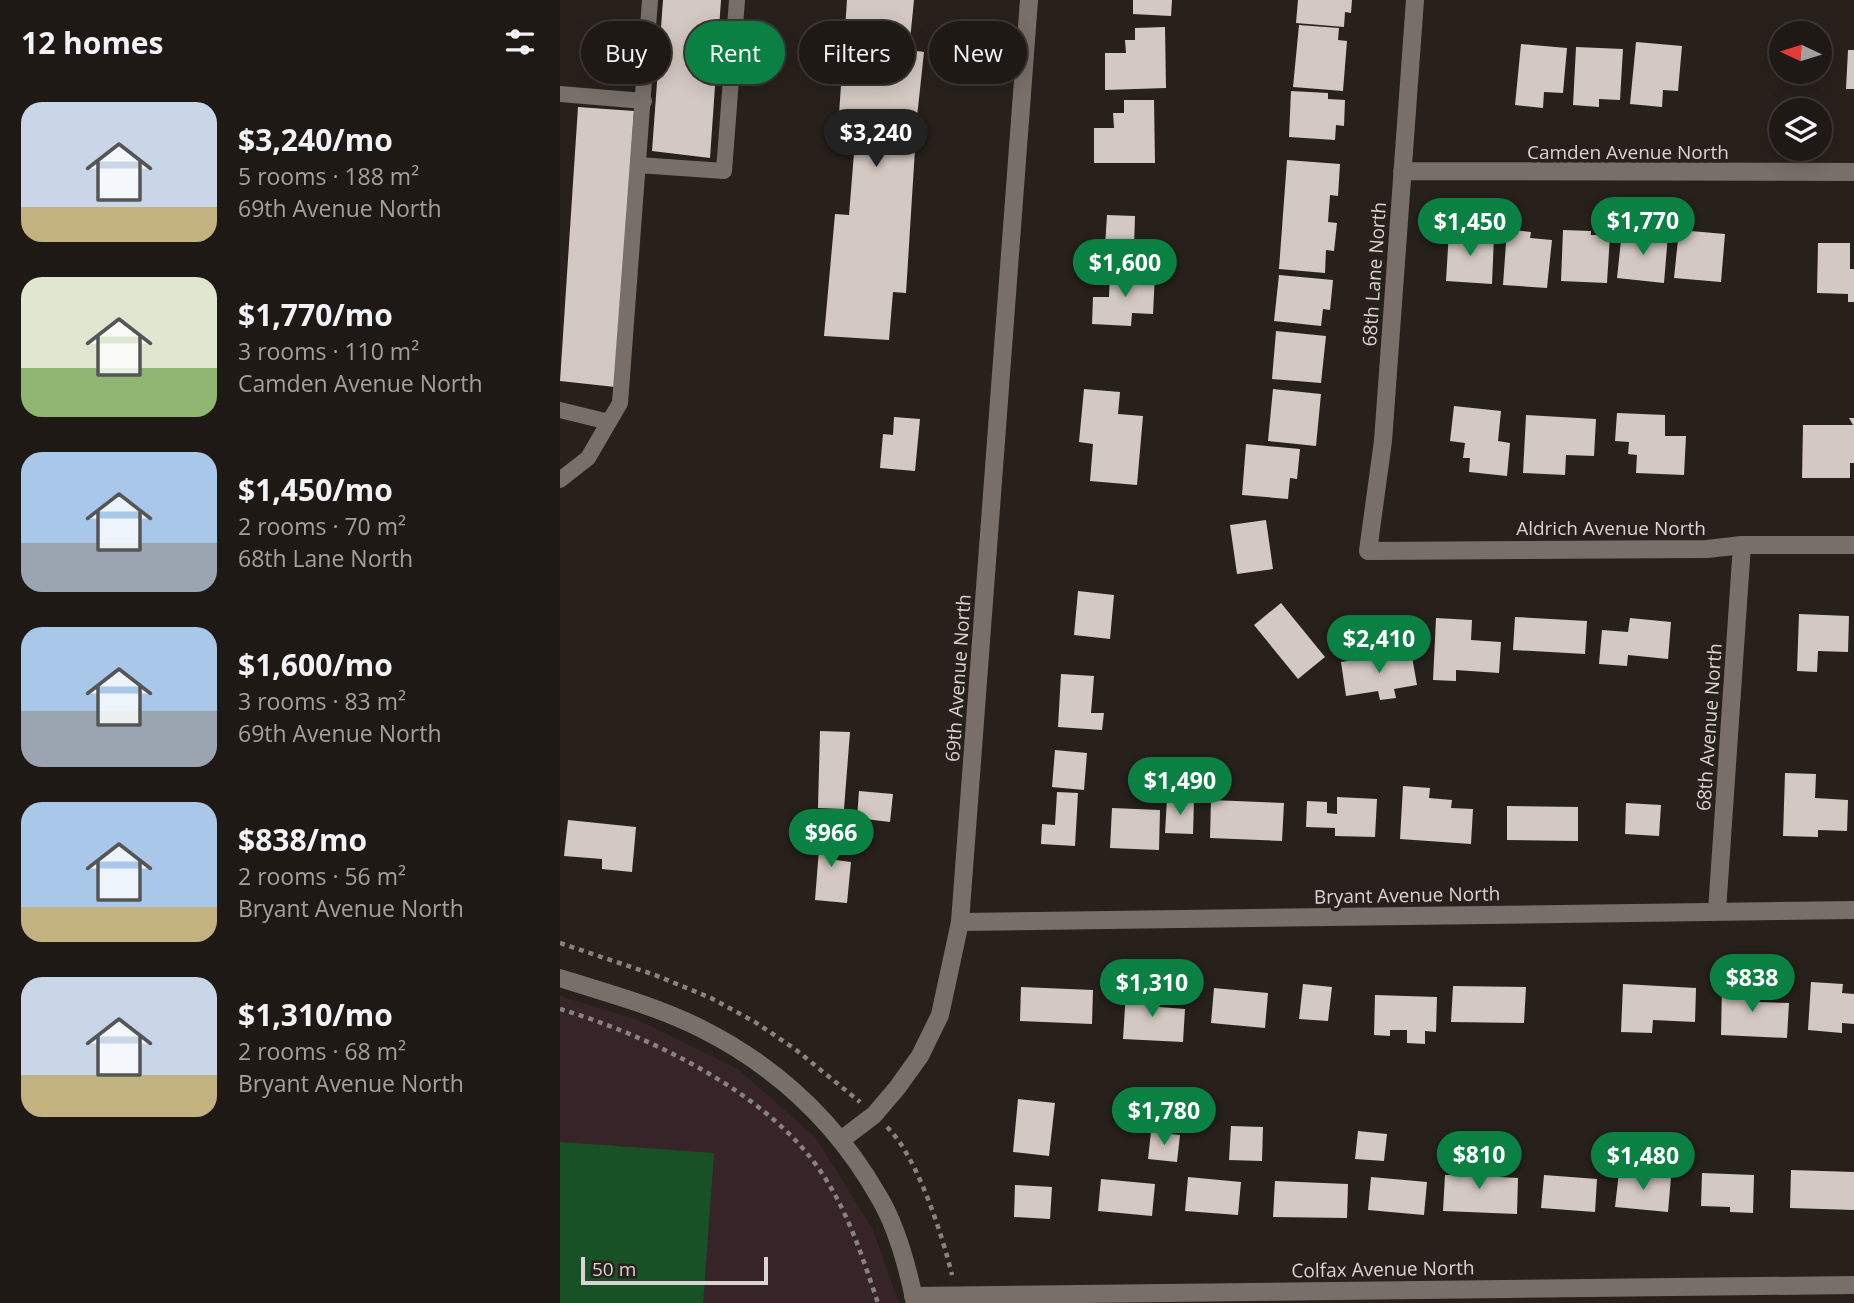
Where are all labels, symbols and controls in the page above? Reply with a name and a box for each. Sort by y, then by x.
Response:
chip: Buy [581,21,671,84]
chip: Rent [685,21,785,84]
chip: Filters [799,21,915,84]
chip: New [929,21,1027,84]
north arrow [1769,21,1832,84]
map controls [1769,21,1832,161]
text: 12 homes [21,22,164,63]
icon: filters [501,23,539,61]
button: layers [1769,98,1832,161]
pin: $3,240 [819,110,933,169]
text: $3,240 [840,116,912,148]
text: $3,240/mo [238,119,393,160]
icon: home [77,130,161,214]
street label: Camden Avenue North [1527,139,1729,165]
text: 5 rooms · 188 m² [238,160,419,192]
text: 69th Avenue North [238,192,442,224]
pin: $1,450 [1413,198,1527,258]
pin: $1,770 [1586,198,1700,257]
street label: 68th Lane North [1356,201,1392,347]
text: $1,770 [1607,204,1679,236]
text: $1,450 [1434,205,1506,237]
pin: $1,600 [1068,240,1182,299]
text: $1,600 [1089,246,1161,278]
text: $1,770/mo [238,294,393,335]
icon: home [77,305,161,389]
text: 3 rooms · 110 m² [238,335,419,367]
text: Camden Avenue North [238,367,483,399]
text: $1,450/mo [238,469,393,510]
icon: home [77,480,161,564]
text: 2 rooms · 70 m² [238,510,406,542]
street label: Aldrich Avenue North [1516,515,1706,541]
text: 68th Lane North [238,542,413,574]
street label: 69th Avenue North [939,593,977,763]
pin: $2,410 [1322,616,1436,675]
text: $2,410 [1343,622,1415,654]
street label: 68th Avenue North [1690,642,1728,812]
text: $1,600/mo [238,644,393,685]
icon: home [77,655,161,739]
text: 3 rooms · 83 m² [238,685,406,717]
text: 69th Avenue North [238,717,442,749]
pin: $1,490 [1123,758,1237,817]
text: $1,490 [1144,764,1216,796]
pin: $966 [790,810,872,869]
text: $966 [805,816,857,848]
text: $838/mo [238,819,367,860]
icon: home [77,830,161,914]
text: 2 rooms · 56 m² [238,860,406,892]
street label: Bryant Avenue North [1314,880,1500,910]
text: Bryant Avenue North [238,892,464,924]
pin: $838 [1711,954,1793,1014]
pin: $1,310 [1095,960,1209,1019]
text: $838 [1726,961,1778,993]
text: $1,310 [1116,966,1188,998]
text: $1,310/mo [238,994,393,1035]
icon: home [77,1005,161,1089]
text: 2 rooms · 68 m² [238,1035,406,1067]
text: Bryant Avenue North [238,1067,464,1099]
pin: $1,780 [1107,1088,1221,1147]
text: $1,780 [1128,1094,1200,1126]
pin: $810 [1438,1132,1520,1191]
pin: $1,480 [1586,1132,1700,1192]
text: $810 [1453,1138,1505,1170]
text: $1,480 [1607,1139,1679,1171]
scale bar [581,1254,768,1286]
street label: Colfax Avenue North [1291,1254,1475,1284]
text: 50 m [592,1256,636,1282]

